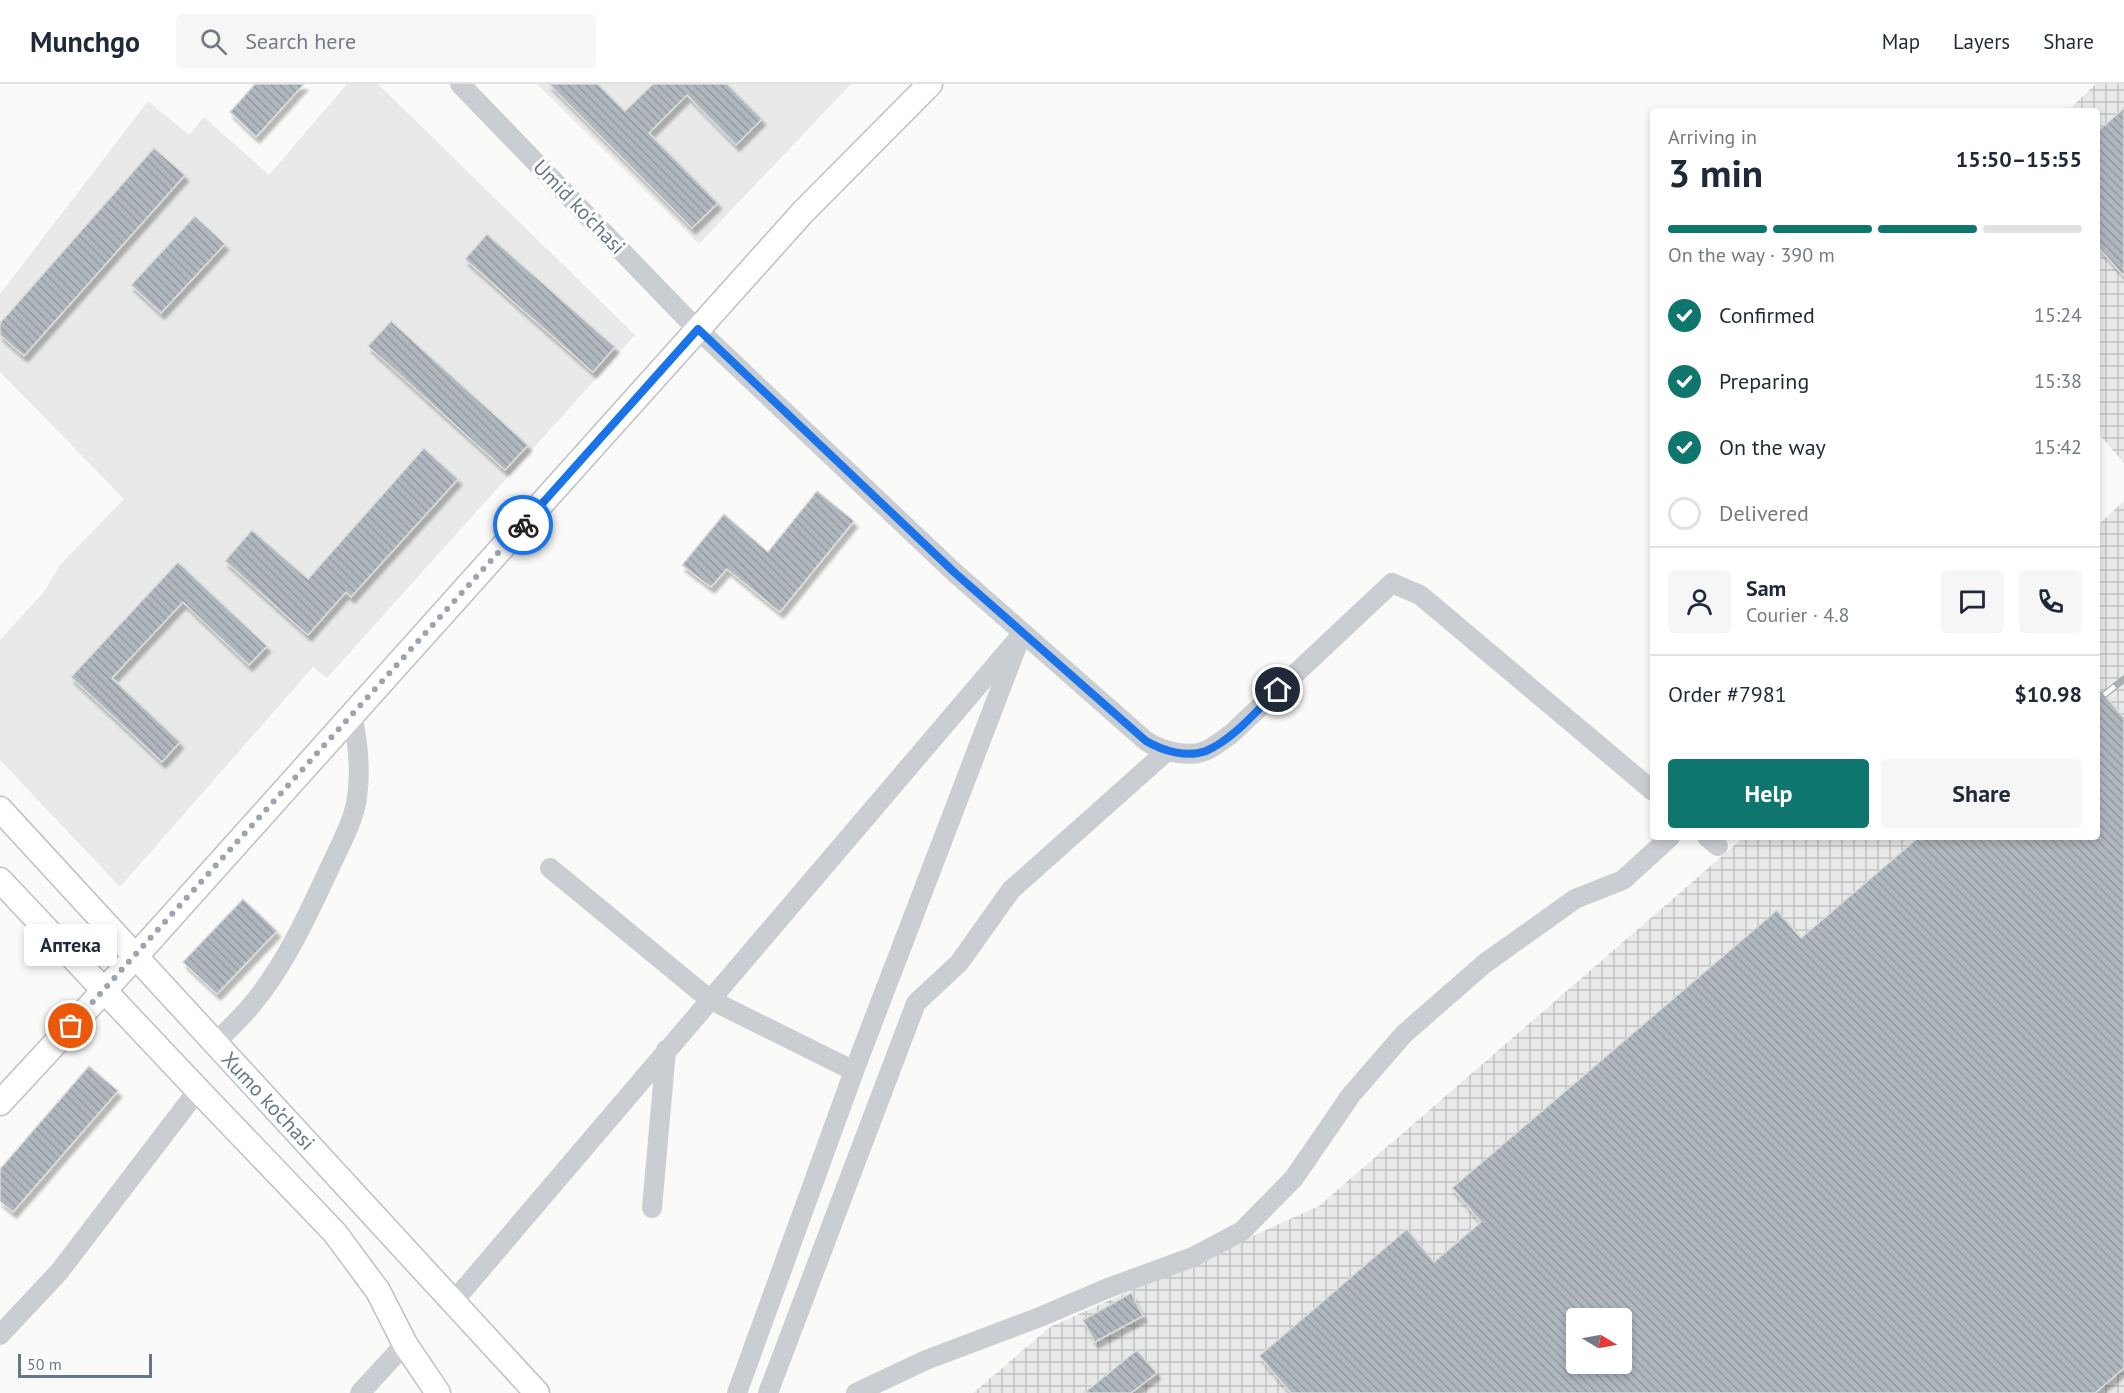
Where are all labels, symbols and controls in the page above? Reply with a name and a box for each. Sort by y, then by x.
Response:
search box [176,14,596,68]
text: Munchgo [30,23,140,60]
icon: search [197,25,230,58]
text: Search here [245,27,356,55]
text: Map [1882,28,1920,55]
text: Layers [1953,28,2010,55]
text: Share [2043,28,2094,55]
text: Arriving in [1668,124,1757,150]
text: 15:50–15:55 [1956,145,2082,173]
text: 3 min [1668,147,1763,198]
street label: Umid ko'chasi [527,154,631,260]
text: On the way · 390 m [1668,242,1835,268]
icon: check [1668,299,1701,332]
text: Confirmed [1719,301,1815,329]
text: 15:24 [2034,302,2082,328]
icon: check [1668,365,1701,398]
text: Preparing [1719,367,1809,395]
text: 15:38 [2034,368,2082,394]
icon: check [1668,431,1701,464]
text: On the way [1719,433,1826,461]
text: 15:42 [2034,434,2082,460]
courier [493,495,553,555]
text: Delivered [1719,499,1809,527]
icon: bike [507,509,540,542]
button: person [1668,570,1731,633]
button: chat [1941,570,2004,633]
button: phone [2019,570,2082,633]
text: Sam [1746,574,1786,602]
text: Courier · 4.8 [1746,602,1849,628]
pin [1252,664,1303,715]
icon: home [1261,673,1294,706]
text: Order #7981 [1668,680,1787,708]
text: $10.98 [2014,680,2082,708]
button: Help [1668,759,1869,828]
button: Share [1881,759,2082,828]
callout: Аптека [25,924,118,966]
text: Аптека [40,932,101,958]
pin [45,1000,96,1051]
icon: bag [54,1009,87,1042]
street label: Xumo ko’chasi [216,1046,321,1156]
north arrow [1566,1308,1632,1374]
map controls [1566,1308,1632,1374]
scale bar [18,1351,152,1378]
text: 50 m [27,1354,62,1374]

